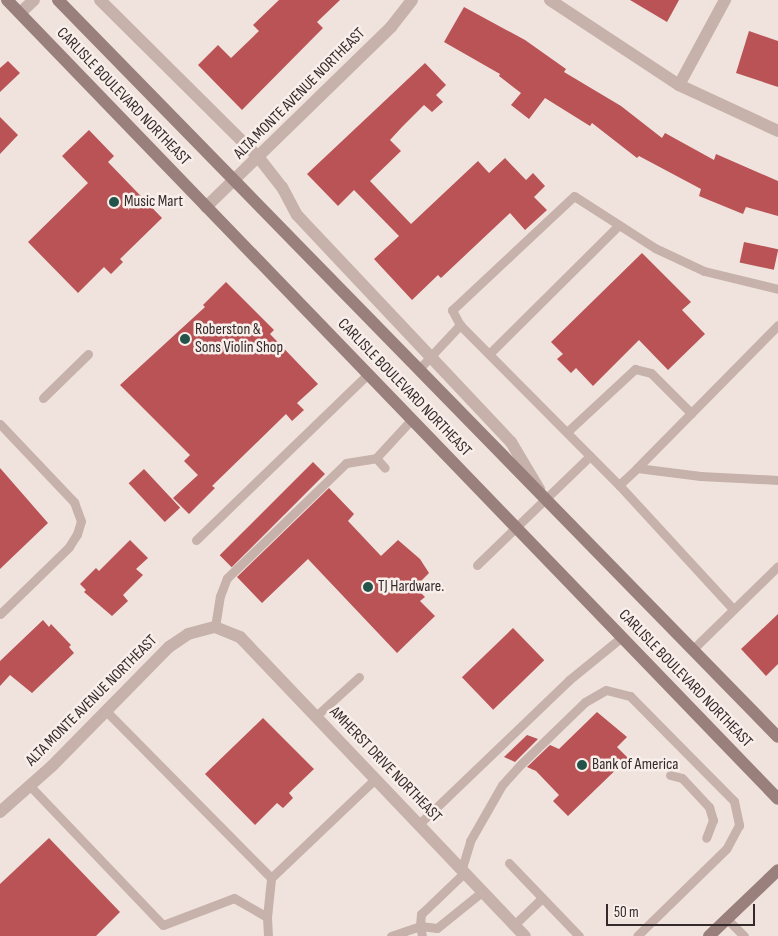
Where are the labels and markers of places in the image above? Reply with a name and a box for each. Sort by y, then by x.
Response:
place label: Music Mart [124,192,183,212]
marker: Music Mart [108,196,120,208]
place label: Roberston & Sons Violin Shop [195,320,283,358]
marker: Roberston & Sons Violin Shop [179,333,191,345]
place label: TJ Hardware. [378,577,444,597]
marker: TJ Hardware. [362,581,374,593]
place label: Bank of America [592,755,678,775]
marker: Bank of America [576,759,588,771]

